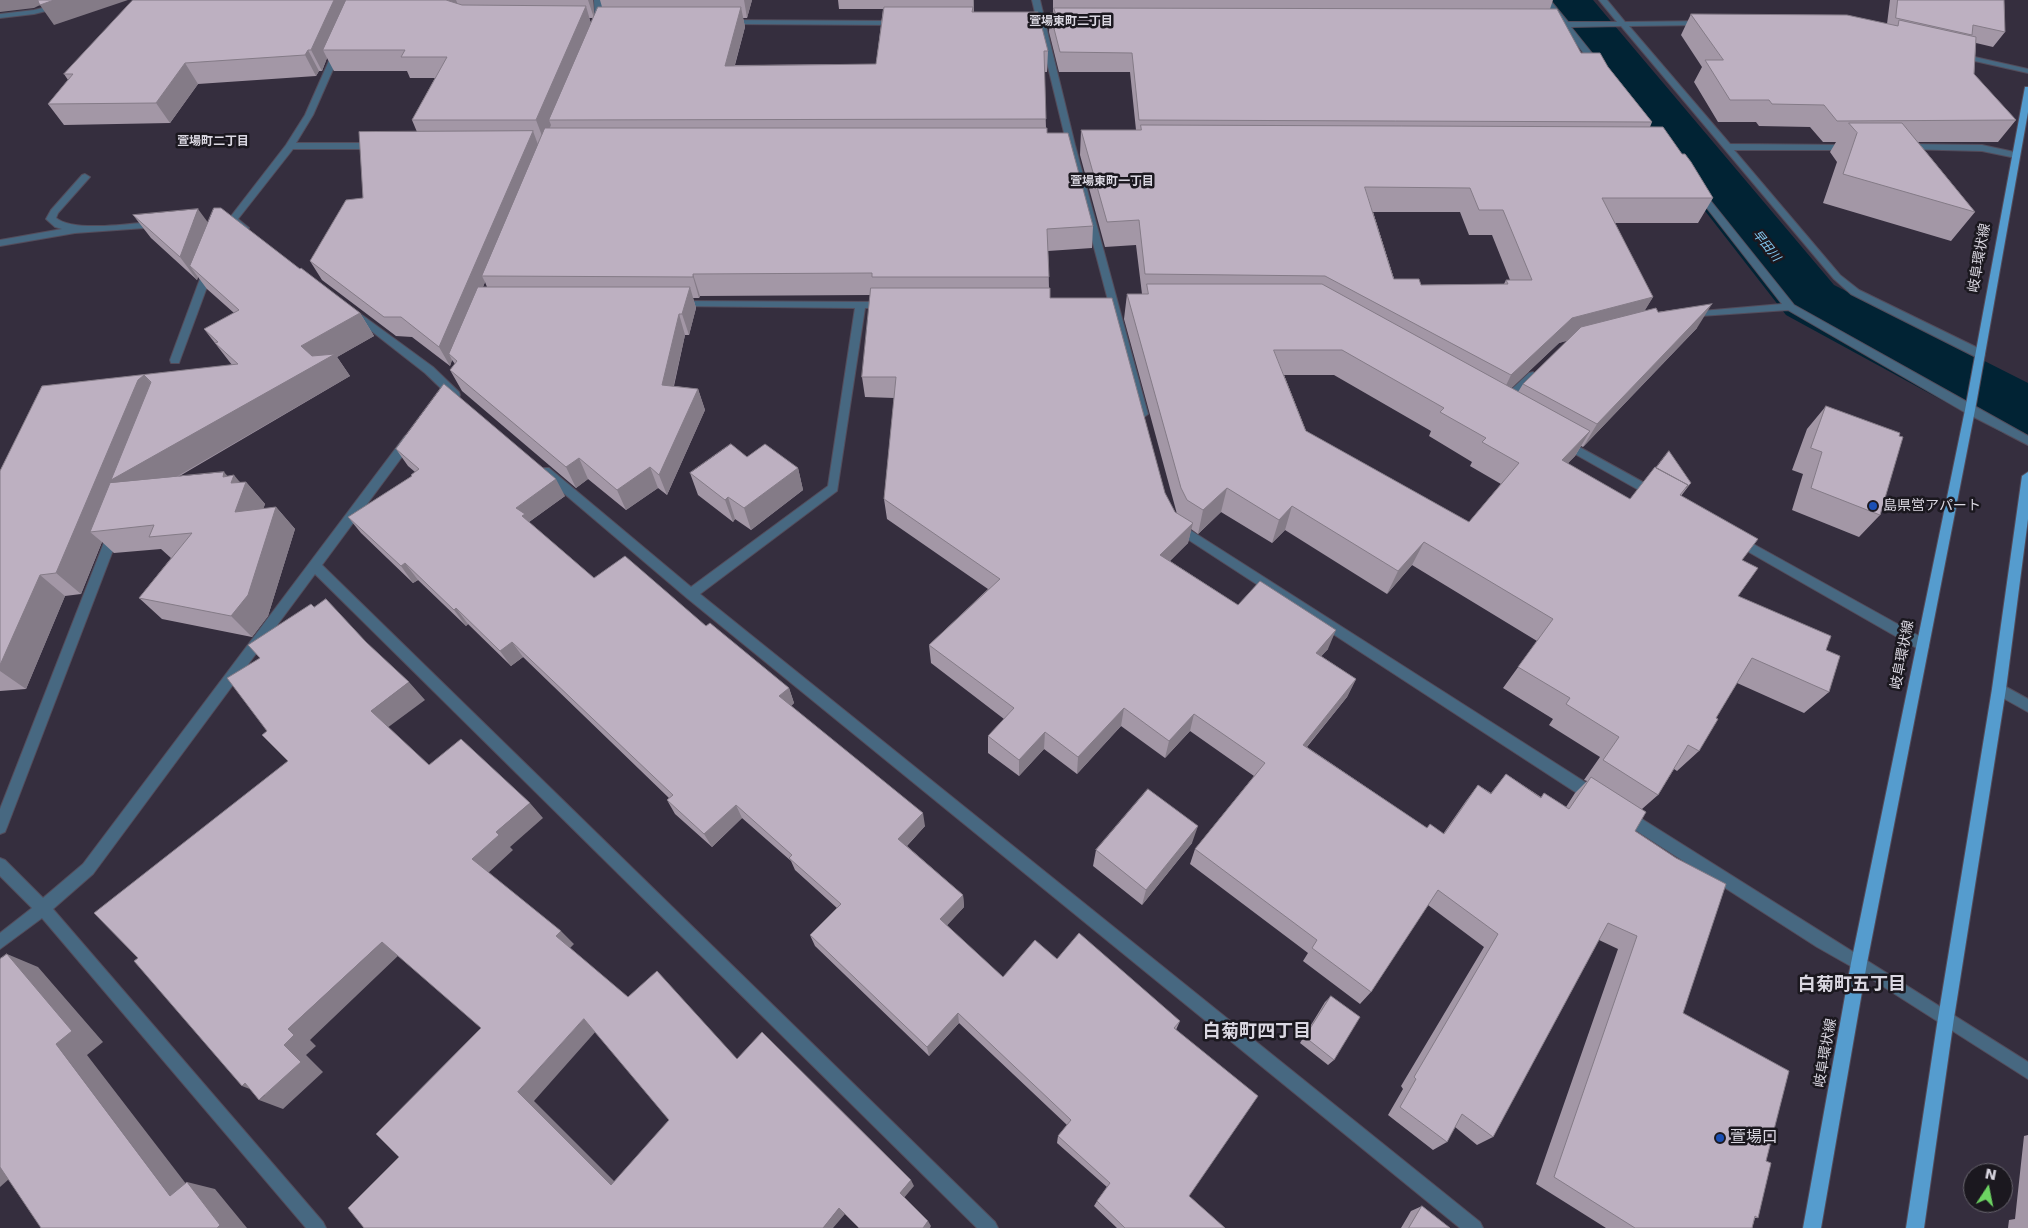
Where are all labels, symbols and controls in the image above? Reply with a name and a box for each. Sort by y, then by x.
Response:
district label: 萱場東町二丁目 [1029,15,1113,29]
district label: 萱場町二丁目 [177,135,249,149]
district label: 萱場東町一丁目 [1070,175,1154,189]
street label: 岐阜環状線 [1966,222,1994,294]
water label: 早田川 [1749,227,1783,265]
place label: 島県営アパート [1883,498,1981,514]
marker: 島県営アパート [1867,500,1879,512]
street label: 岐阜環状線 [1888,619,1918,691]
district label: 白菊町五丁目 [1798,974,1906,996]
street label: 岐阜環状線 [1812,1017,1840,1089]
district label: 白菊町四丁目 [1203,1021,1311,1043]
place label: 萱場口 [1730,1128,1778,1148]
marker: 萱場口 [1714,1132,1726,1144]
north arrow [1963,1163,2013,1213]
text: N [1983,1165,1998,1183]

